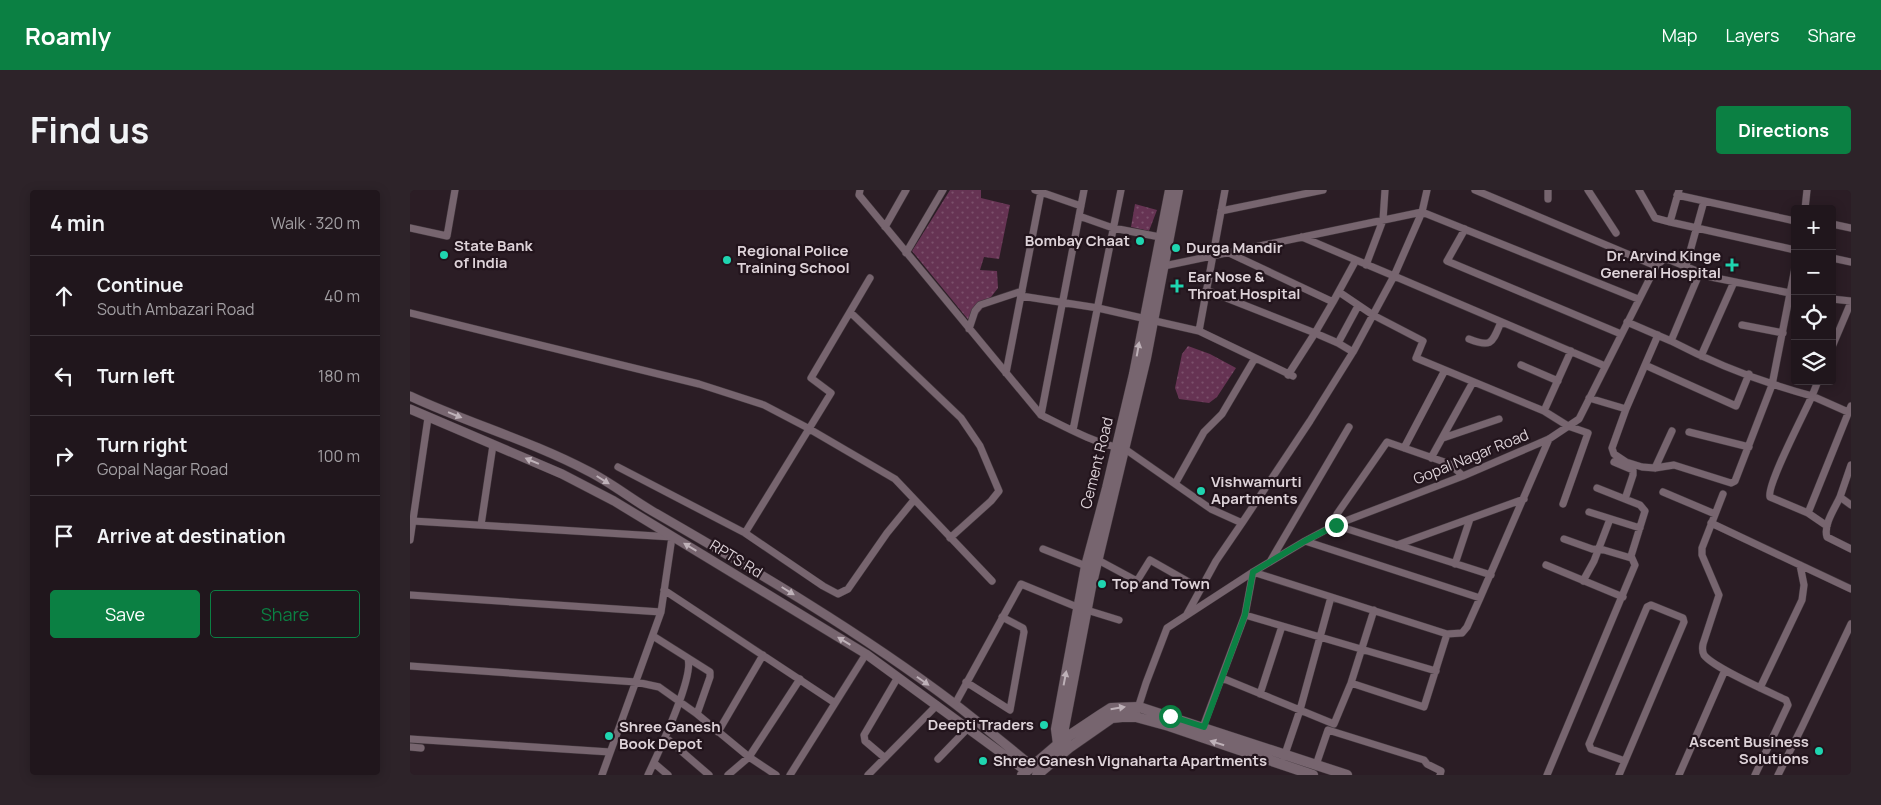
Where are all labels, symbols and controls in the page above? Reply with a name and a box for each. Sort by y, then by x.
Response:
text: Roamly [25,19,111,52]
text: Map [1662,23,1697,47]
text: Layers [1725,23,1779,47]
text: Share [1807,23,1856,47]
text: Find us [30,106,149,154]
button: Directions [1716,106,1851,154]
map controls [1791,205,1836,385]
button: + [1791,205,1836,250]
text: 4 min [50,209,105,237]
text: Walk · 320 m [271,212,360,234]
place label: Bombay Chaat [1025,230,1130,251]
place label: State Bank of India [454,235,534,273]
marker: Bombay Chaat [1134,235,1146,247]
place label: Durga Mandir [1186,237,1283,258]
place label: Regional Police Training School [737,240,850,278]
marker: Durga Mandir [1170,242,1182,254]
place label: Dr. Arvind Kinge General Hospital [1600,245,1721,283]
marker: State Bank of India [438,249,450,261]
button: − [1791,250,1836,295]
marker: Regional Police Training School [721,254,733,266]
marker: Dr. Arvind Kinge General Hospital [1725,258,1739,272]
place label: Ear Nose & Throat Hospital [1188,266,1301,304]
text: Continue [97,272,183,298]
marker: Ear Nose & Throat Hospital [1170,279,1184,293]
icon: ahead [50,282,78,310]
text: 40 m [324,285,360,307]
button: locate [1791,295,1836,340]
text: South Ambazari Road [97,298,255,320]
button: layers [1791,340,1836,385]
one-way arrow [1135,341,1143,357]
icon: left [50,362,78,390]
text: Turn left [97,363,175,389]
text: 180 m [318,365,360,387]
one-way arrow [448,411,463,419]
street label: Cement Road [1075,415,1118,511]
street label: Gopal Nagar Road [1410,424,1532,489]
text: Turn right [97,432,187,458]
icon: right [50,442,78,470]
text: 100 m [317,445,360,467]
one-way arrow [525,457,539,465]
text: Gopal Nagar Road [97,458,228,480]
place label: Vishwamurti Apartments [1211,471,1302,509]
one-way arrow [597,476,610,485]
marker: Vishwamurti Apartments [1195,485,1207,497]
route end [1325,514,1348,537]
icon: arrive [50,522,78,550]
text: Arrive at destination [97,523,286,549]
street label: RPTS Rd [706,535,767,583]
one-way arrow [684,543,697,552]
place label: Top and Town [1112,573,1210,594]
marker: Top and Town [1096,578,1108,590]
one-way arrow [781,587,794,596]
button: Save [50,590,200,638]
button: Share [210,590,360,638]
one-way arrow [837,636,850,645]
one-way arrow [1061,670,1069,686]
one-way arrow [916,676,930,686]
one-way arrow [1110,704,1126,712]
route start [1159,705,1182,728]
place label: Deepti Traders [928,714,1034,735]
place label: Shree Ganesh Book Depot [619,716,721,754]
marker: Deepti Traders [1038,719,1050,731]
marker: Shree Ganesh Book Depot [603,730,615,742]
place label: Ascent Business Solutions [1689,731,1809,769]
one-way arrow [1209,739,1224,747]
marker: Ascent Business Solutions [1813,745,1825,757]
place label: Shree Ganesh Vignaharta Apartments [993,750,1267,771]
marker: Shree Ganesh Vignaharta Apartments [977,755,989,767]

